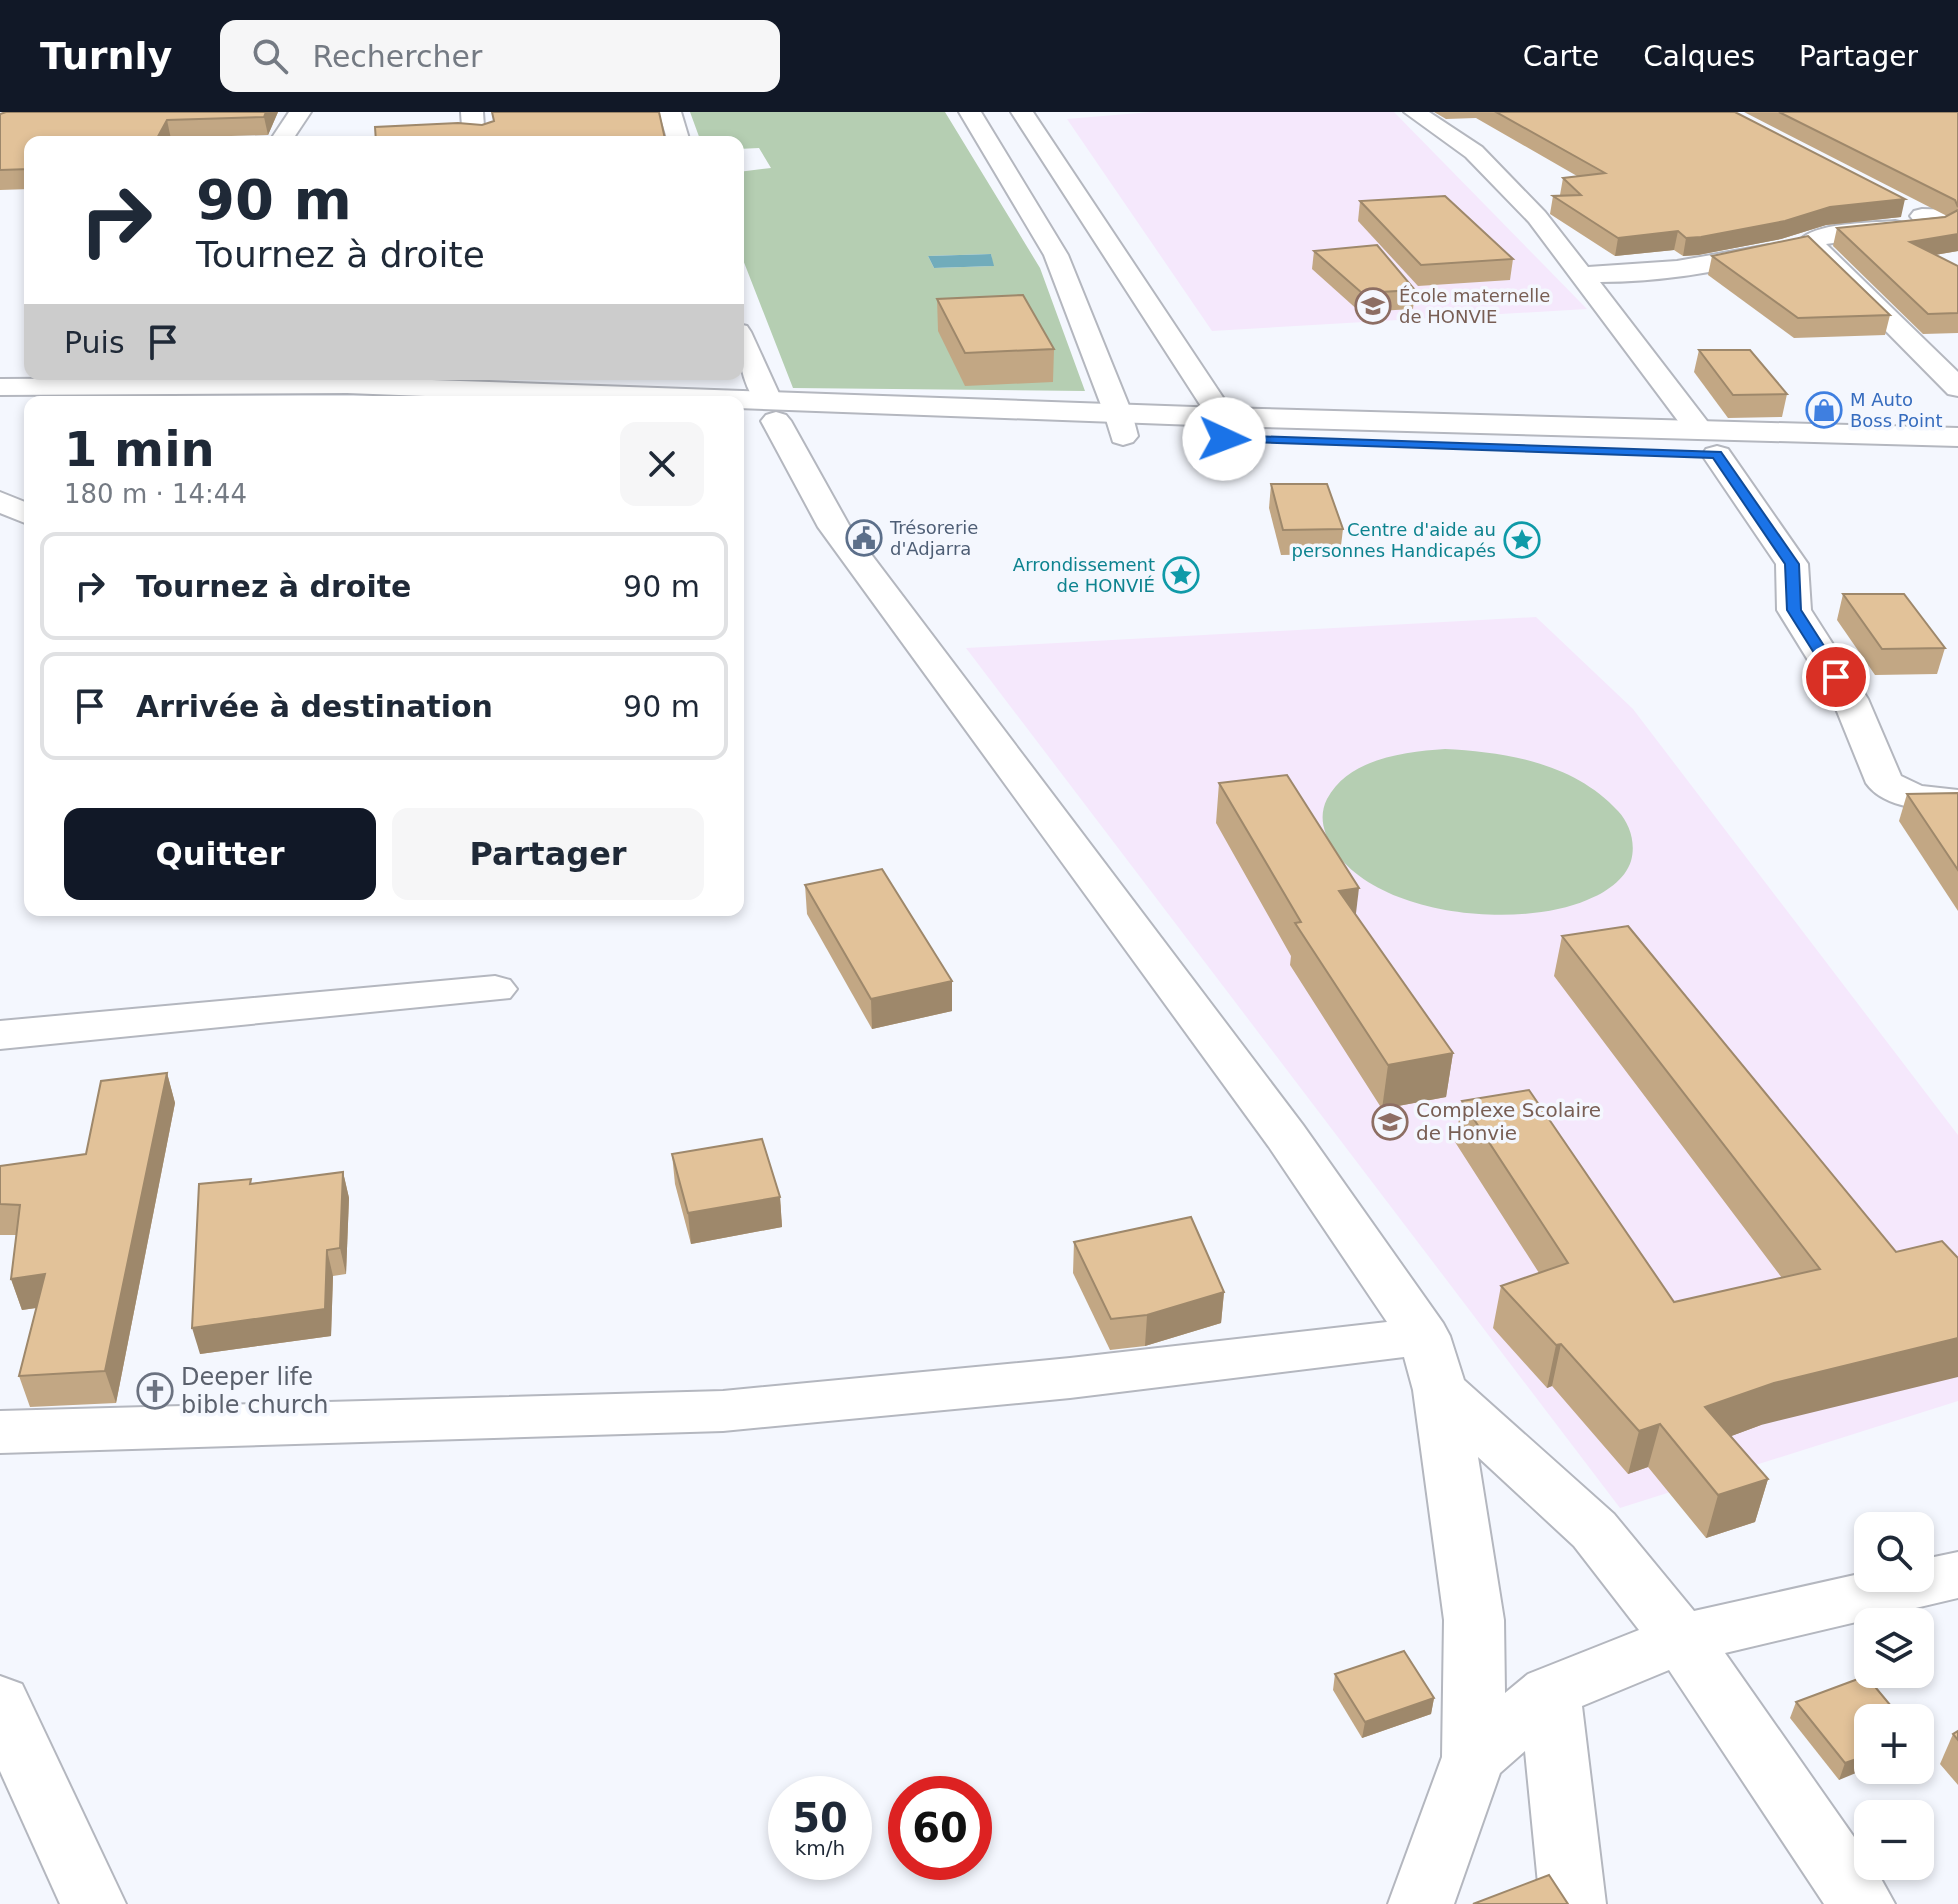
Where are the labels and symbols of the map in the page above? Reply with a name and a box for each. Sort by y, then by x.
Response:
place label: École maternelle de HONVIE [1399,285,1550,327]
school or university icon: École maternelle de HONVIE [1354,287,1392,325]
place label: M Auto Boss Point [1850,389,1943,431]
shop icon: M Auto Boss Point [1805,391,1843,429]
position arrow [1182,397,1266,481]
place label: Trésorerie d'Adjarra [889,517,978,559]
public building icon: Trésorerie d'Adjarra [845,519,883,557]
place label: Centre d'aide au personnes Handicapés [1292,519,1496,561]
place icon: Centre d'aide au personnes Handicapés [1503,521,1541,559]
place label: Arrondissement de HONVIÉ [1013,554,1155,596]
place icon: Arrondissement de HONVIÉ [1162,556,1200,594]
pin [1802,643,1870,711]
place label: Complexe Scolaire de Honvie [1416,1098,1601,1145]
school or university icon: Complexe Scolaire de Honvie [1371,1103,1409,1141]
place label: Deeper life bible church [181,1363,329,1419]
church icon: Deeper life bible church [136,1372,174,1410]
speed limit sign: 60 [888,1776,992,1880]

